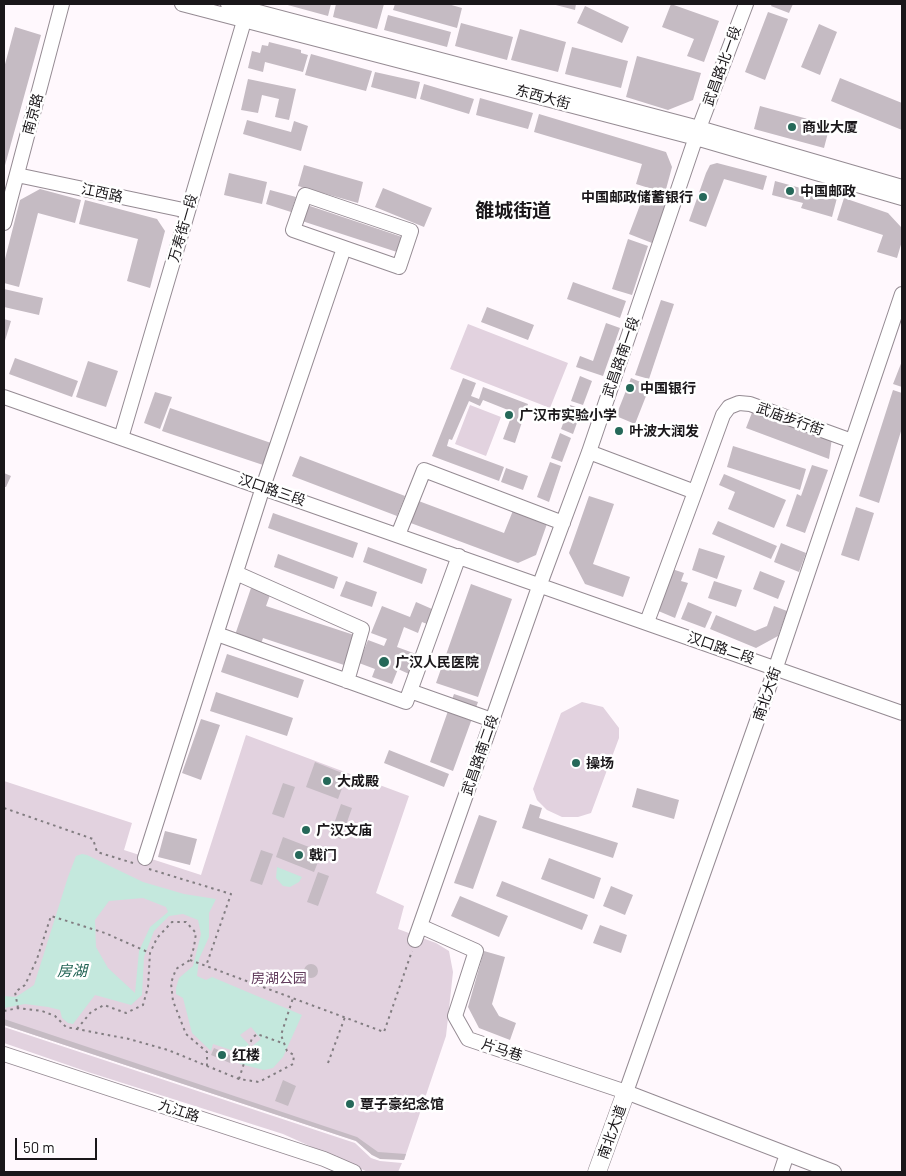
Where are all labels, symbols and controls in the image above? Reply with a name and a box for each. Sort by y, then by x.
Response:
street label: 武昌路北一段 [700,24,744,108]
street label: 东西大街 [514,82,572,112]
street label: 南京路 [19,92,47,136]
place label: 商业大厦 [802,119,858,135]
marker: 商业大厦 [786,121,798,133]
street label: 江西路 [80,180,124,206]
place label: 中国邮政 [800,183,856,199]
marker: 中国邮政 [784,185,796,197]
place label: 中国邮政储蓄银行 [581,189,693,205]
marker: 中国邮政储蓄银行 [697,191,709,203]
street label: 万寿街一段 [165,192,201,264]
district label: 雒城街道 [475,200,551,222]
street label: 武昌路南一段 [599,315,643,399]
place label: 中国银行 [640,380,696,396]
marker: 中国银行 [624,382,636,394]
street label: 武庙步行街 [754,399,826,439]
place label: 广汉市实验小学 [519,407,617,423]
marker: 广汉市实验小学 [503,409,515,421]
place label: 叶波大润发 [629,423,699,439]
marker: 叶波大润发 [613,425,625,437]
street label: 汉口路三段 [236,471,308,509]
street label: 汉口路二段 [685,629,757,667]
place label: 广汉人民医院 [395,654,479,670]
marker: 广汉人民医院 [377,655,391,669]
street label: 南北大街 [750,665,784,723]
street label: 武昌路南二段 [458,713,502,797]
place label: 操场 [586,755,614,771]
marker: 操场 [570,757,582,769]
place label: 大成殿 [337,773,379,789]
marker: 大成殿 [321,775,333,787]
place label: 广汉文庙 [316,822,372,838]
marker: 广汉文庙 [300,824,312,836]
place label: 戟门 [309,847,337,863]
marker: 戟门 [293,849,305,861]
water label: 房湖 [57,962,87,980]
park label: 房湖公园 [251,970,307,986]
street label: 片马巷 [479,1036,525,1064]
place label: 红楼 [232,1047,260,1063]
marker: 红楼 [216,1049,228,1061]
place label: 覃子豪纪念馆 [360,1096,444,1112]
street label: 九江路 [156,1097,202,1125]
marker: 覃子豪纪念馆 [344,1098,356,1110]
street label: 南北大道 [595,1103,629,1161]
scale bar [18,1128,100,1160]
text: 50 m [23,1138,55,1156]

